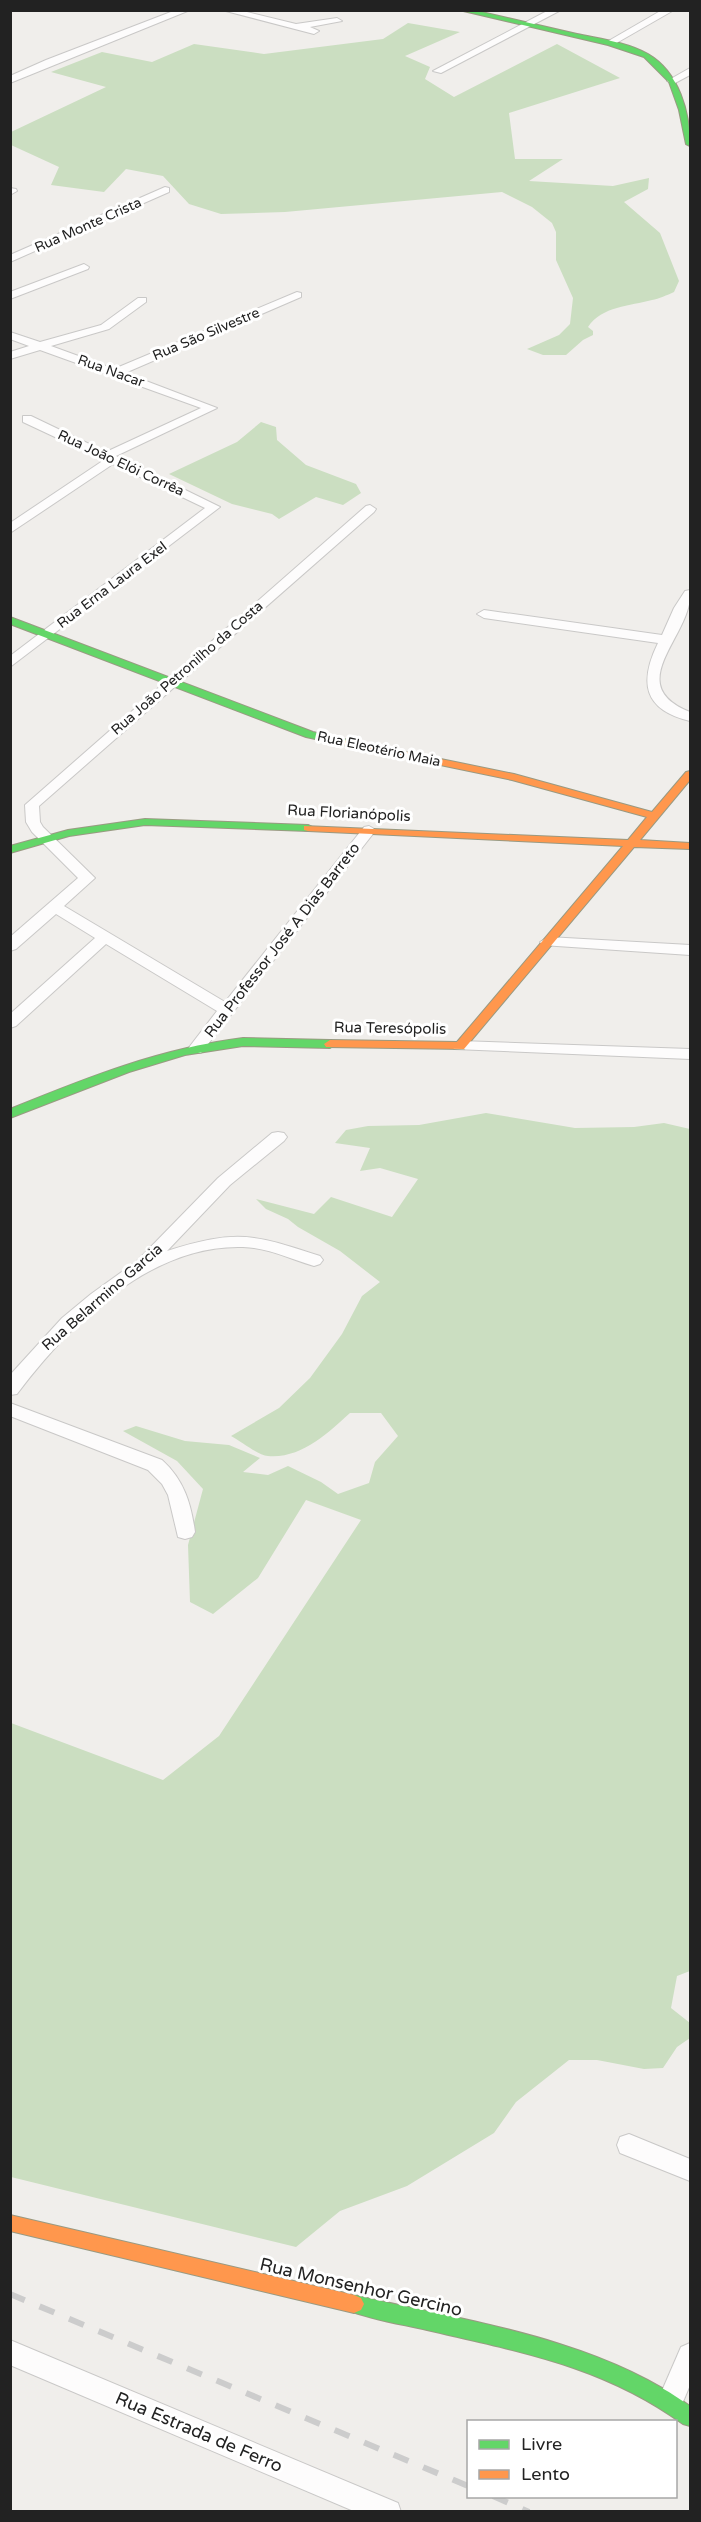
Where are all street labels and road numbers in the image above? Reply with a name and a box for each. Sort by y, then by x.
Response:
street label: Rua Monte Crista [32,194,144,256]
street label: Rua São Silvestre [150,304,262,364]
street label: Rua Nacar [75,351,147,391]
street label: Rua João Elói Corrêa [55,426,187,500]
street label: Rua Erna Laura Exel [54,538,170,632]
street label: Rua João Petronilho da Costa [108,597,266,739]
street label: Rua Eleotério Maia [316,728,442,770]
street label: Rua Florianópolis [287,801,411,825]
street label: Rua Professor José A Dias Barreto [200,839,364,1041]
street label: Rua Teresópolis [334,1018,446,1038]
street label: Rua Belarmino Garcia [38,1240,166,1354]
street label: Rua Monsenhor Gercino [258,2253,465,2321]
street label: Rua Estrada de Ferro [112,2387,286,2477]

